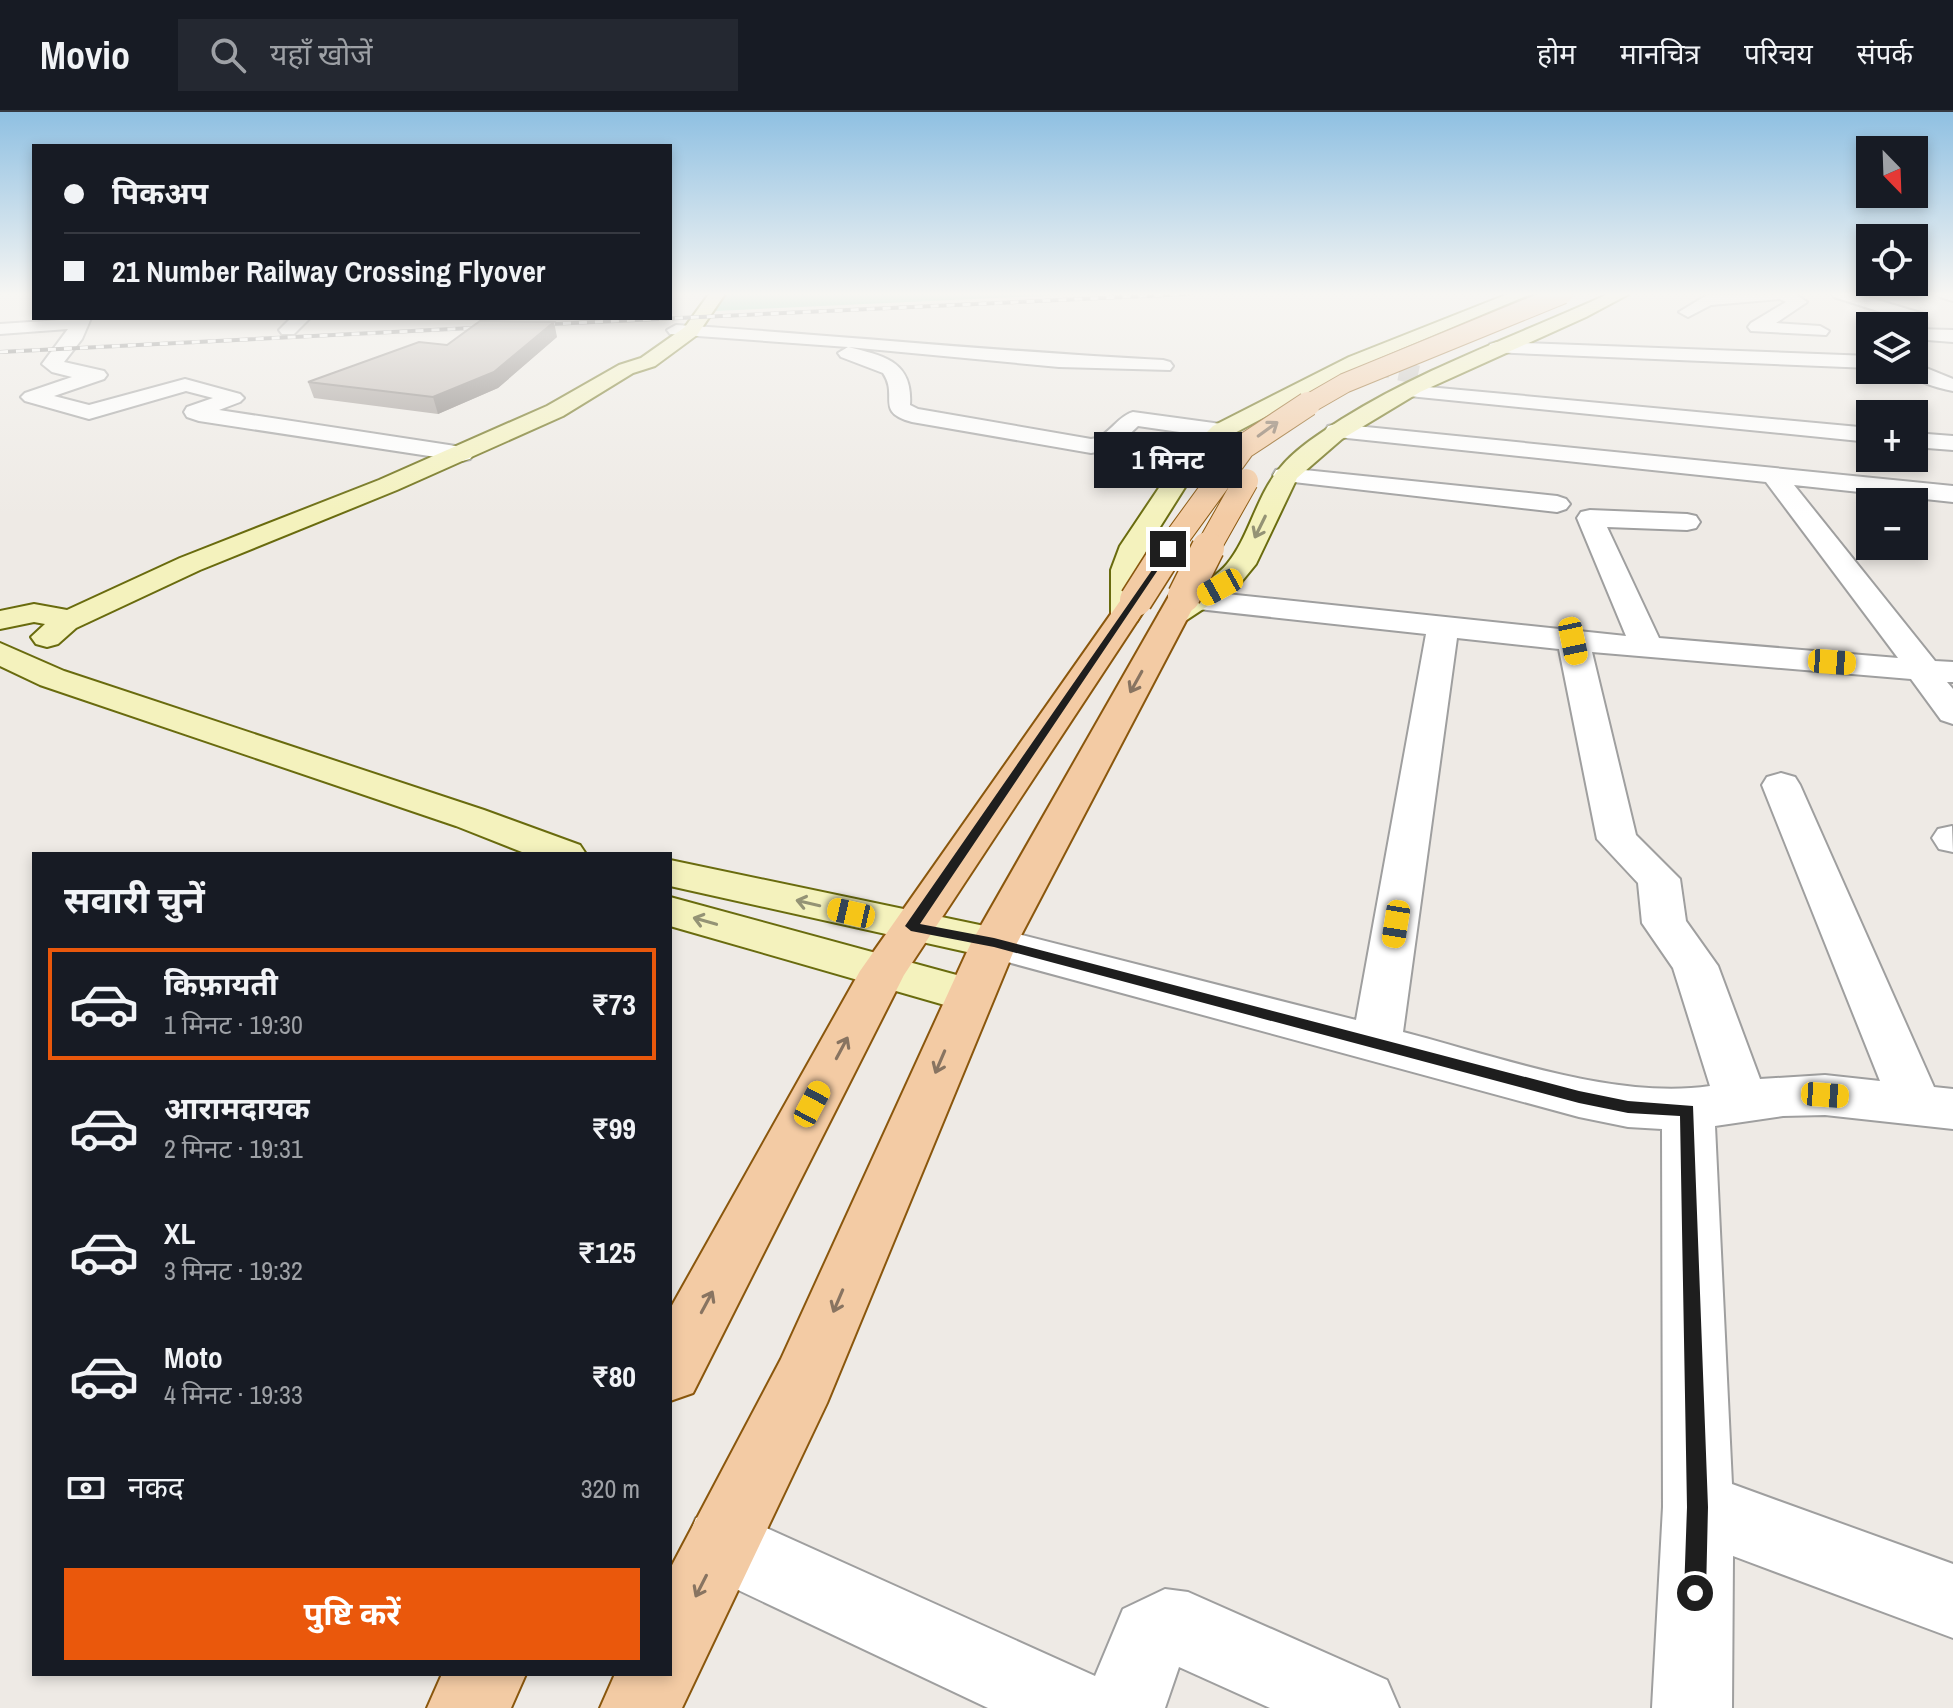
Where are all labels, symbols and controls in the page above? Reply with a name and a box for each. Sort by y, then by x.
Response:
search box [178,19,738,91]
text: Movio [40,30,130,81]
icon: search [206,33,250,77]
text: यहाँ खोजें [270,34,373,74]
text: होम [1537,35,1576,73]
text: मानचित्र [1620,35,1700,73]
text: परिचय [1744,35,1813,73]
text: संपर्क [1857,35,1913,73]
north arrow [1856,136,1928,208]
map controls [1856,136,1928,560]
text: पिकअप [112,173,208,213]
button: locate [1856,224,1928,296]
text: 21 Number Railway Crossing Flyover [112,251,545,291]
button: layers [1856,312,1928,384]
button: + [1856,400,1928,472]
one-way arrow [1256,421,1278,437]
callout: 1 मिनट [1094,433,1242,489]
text: 1 मिनट [1132,442,1204,477]
button: − [1856,488,1928,560]
one-way arrow [1252,514,1267,538]
route end [1150,531,1186,567]
car [1193,565,1247,609]
car [1556,615,1590,667]
car [1807,648,1857,676]
one-way arrow [1128,670,1144,694]
text: सवारी चुनें [64,876,205,924]
one-way arrow [796,895,822,910]
car [825,896,877,930]
car [1380,898,1412,950]
one-way arrow [693,913,719,928]
text: किफ़ायती [164,964,278,1004]
icon: car [68,968,140,1040]
text: ₹73 [591,984,636,1024]
text: 1 मिनट · 19:30 [164,1007,303,1042]
one-way arrow [835,1037,851,1060]
one-way arrow [932,1050,947,1074]
car [790,1077,834,1131]
car [1800,1081,1850,1109]
text: आरामदायक [164,1088,310,1128]
icon: car [68,1092,140,1164]
text: ₹99 [591,1108,636,1148]
text: 2 मिनट · 19:31 [164,1131,303,1166]
text: XL [164,1213,195,1253]
icon: car [68,1216,140,1288]
text: ₹125 [578,1232,636,1272]
text: 3 मिनट · 19:32 [164,1253,303,1288]
one-way arrow [829,1289,844,1313]
one-way arrow [699,1291,715,1314]
text: Moto [164,1337,223,1377]
icon: car [68,1340,140,1412]
text: ₹80 [591,1356,636,1396]
text: 4 मिनट · 19:33 [164,1377,303,1412]
icon: cash [64,1466,108,1510]
text: नकद [128,1467,184,1507]
text: 320 m [581,1471,640,1506]
button: पुष्टि करें [64,1568,640,1660]
one-way arrow [693,1574,708,1598]
route start [1677,1575,1713,1611]

